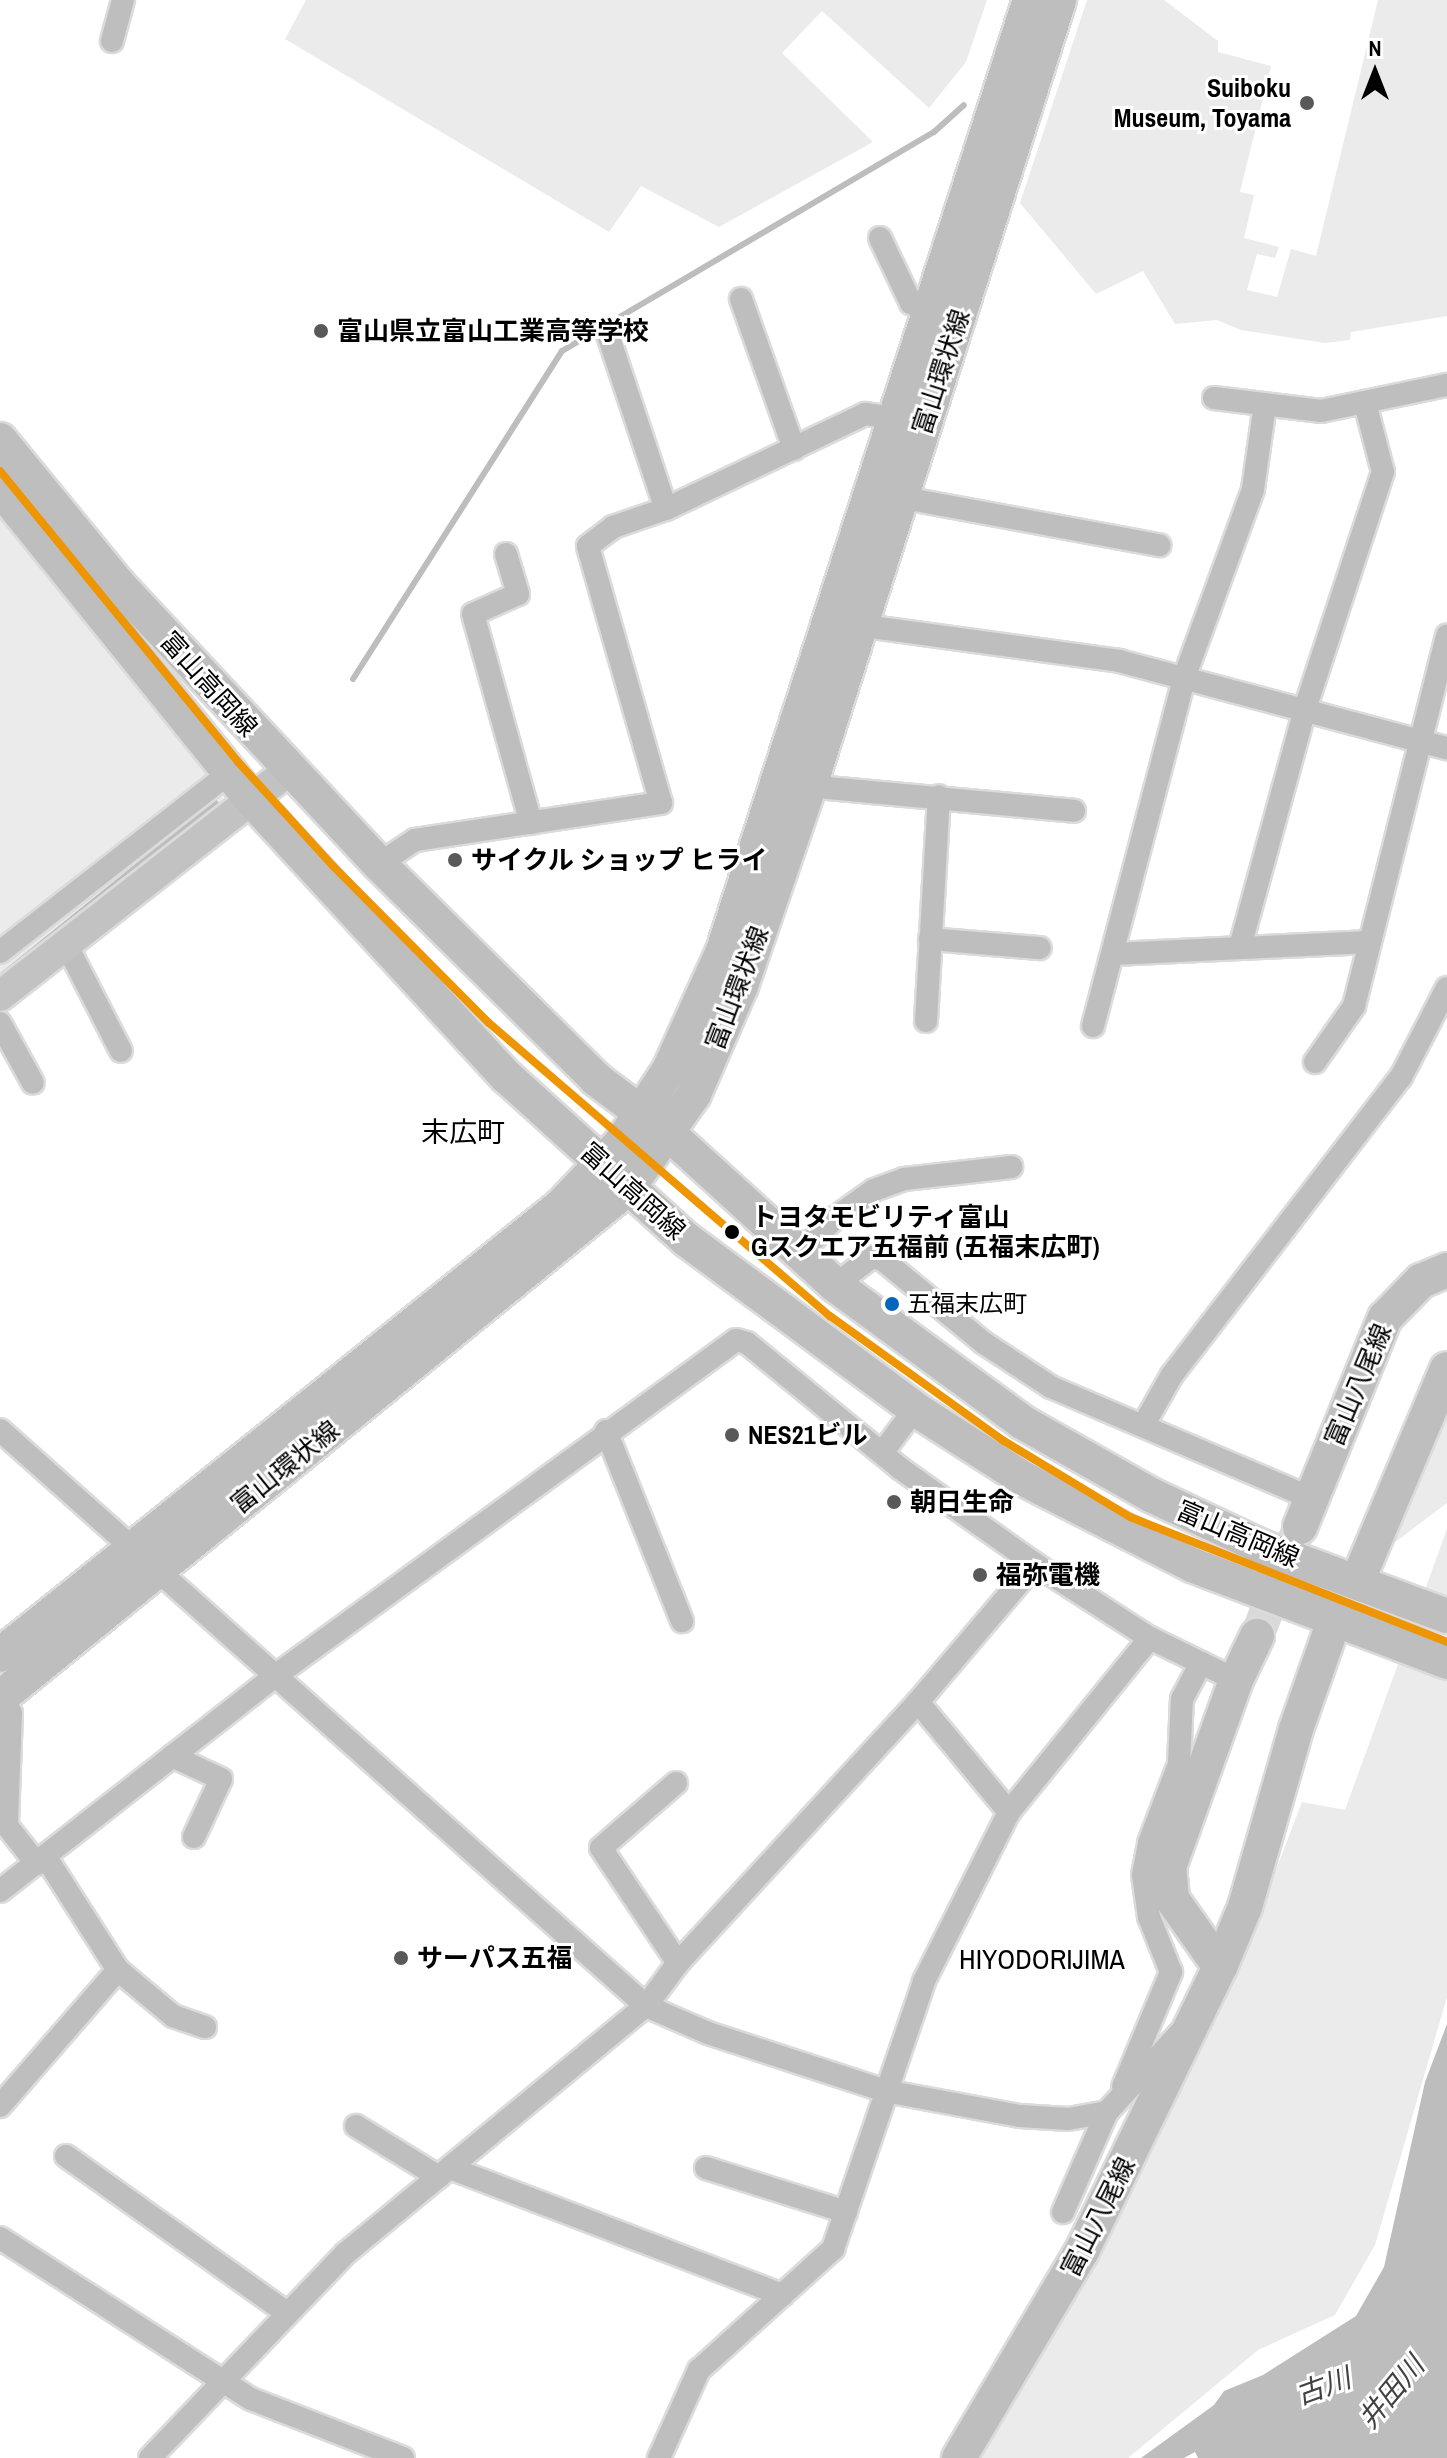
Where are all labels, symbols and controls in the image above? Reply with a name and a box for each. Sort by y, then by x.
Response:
north arrow [1335,32,1415,112]
text: N [1368,33,1382,63]
place label: Suiboku Museum, Toyama [1114,72,1291,134]
marker: Suiboku Museum, Toyama [1298,94,1316,112]
street label: 富山環状線 [906,305,976,439]
place label: 富山県立富山工業高等学校 [337,315,649,347]
marker: 富山県立富山工業高等学校 [312,322,330,340]
street label: 富山高岡線 [154,625,264,743]
place label: サイクル ショップ ヒライ [471,844,769,876]
marker: サイクル ショップ ヒライ [446,851,464,869]
street label: 富山環状線 [699,922,775,1054]
district label: 末広町 [421,1115,505,1149]
street label: 富山高岡線 [574,1136,692,1246]
place label: トヨタモビリティ富山 Gスクエア五福前 (五福末広町) [751,1201,1100,1262]
marker: トヨタモビリティ富山 Gスクエア五福前 (五福末広町) [720,1220,744,1244]
place label: 五福末広町 [907,1290,1027,1318]
marker: 五福末広町 [884,1296,900,1312]
street label: 富山八尾線 [1318,1319,1398,1451]
street label: 富山環状線 [225,1414,345,1520]
place label: NES21ビル [748,1419,868,1451]
marker: NES21ビル [723,1426,741,1444]
place label: 朝日生命 [910,1486,1014,1518]
marker: 朝日生命 [885,1493,903,1511]
street label: 富山高岡線 [1172,1494,1304,1574]
place label: 福弥電機 [996,1559,1100,1591]
marker: 福弥電機 [971,1566,989,1584]
place label: サーパス五福 [417,1942,573,1974]
district label: HIYODORIJIMA [947,1942,1137,1976]
marker: サーパス五福 [392,1949,410,1967]
street label: 富山八尾線 [1055,2152,1141,2282]
water label: 井田川 [1351,2349,1431,2435]
water label: 古川 [1291,2361,1355,2411]

